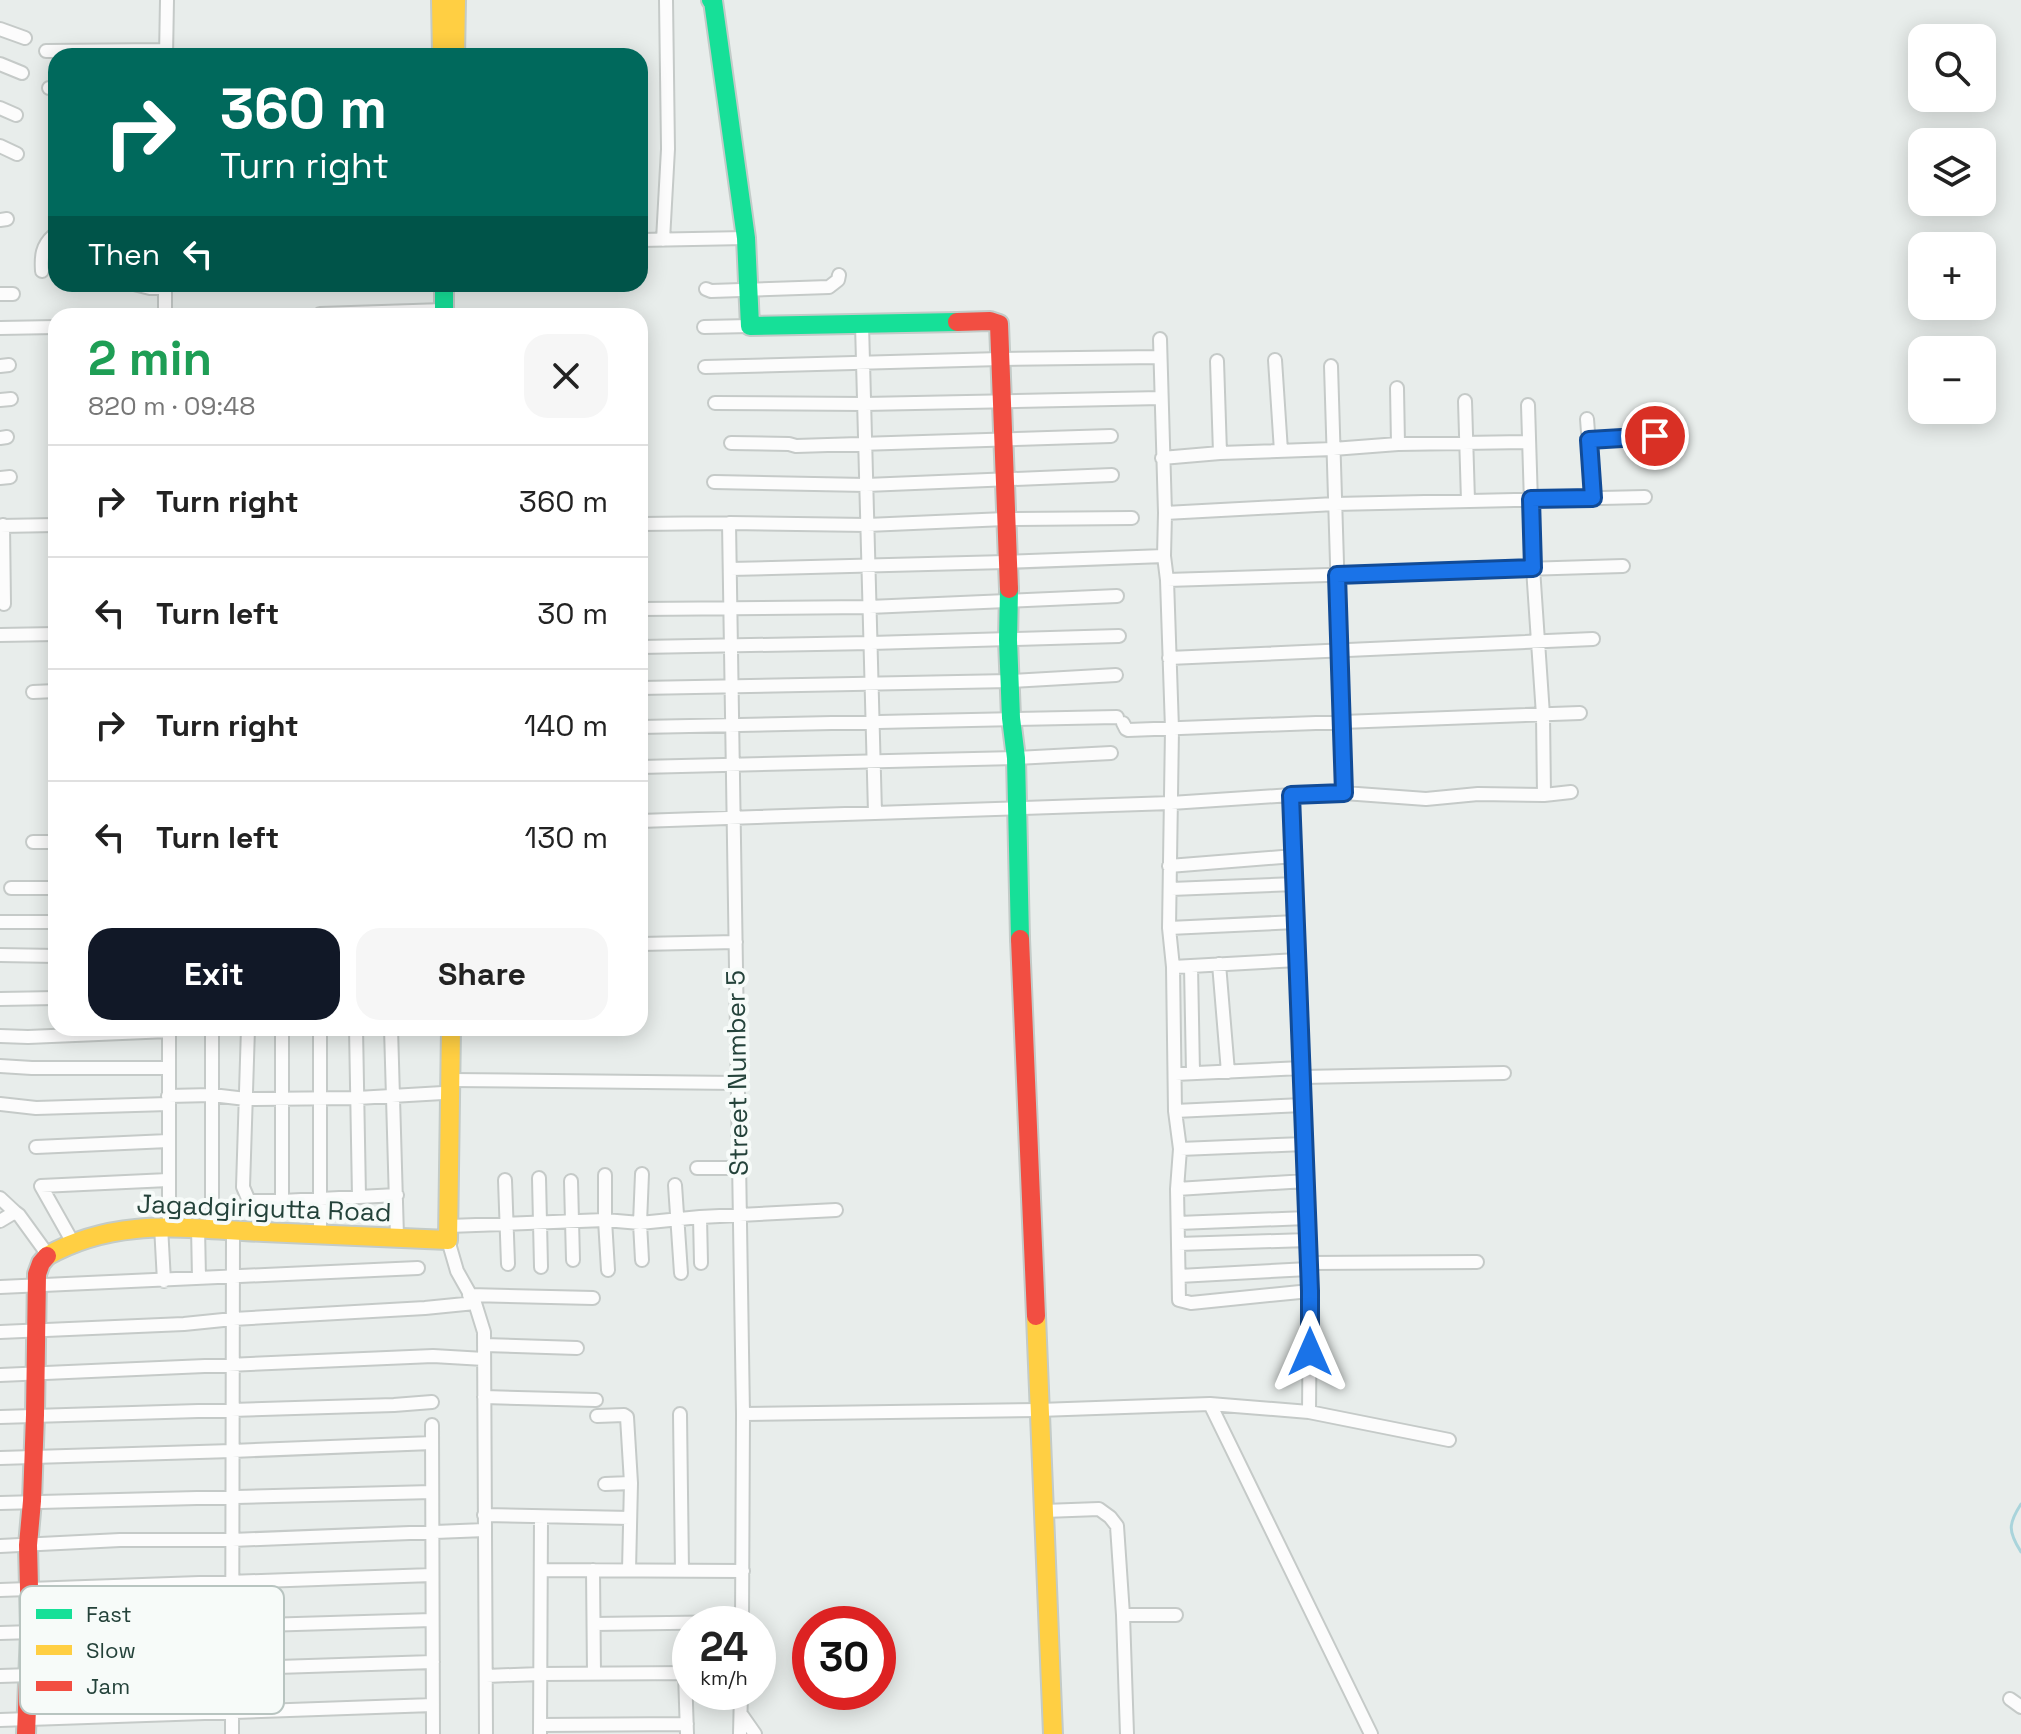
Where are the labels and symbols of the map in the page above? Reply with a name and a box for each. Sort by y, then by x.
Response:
pin [1621,402,1689,470]
street label: Street Number 5 [718,970,756,1176]
street label: Jagadgirigutta Road [136,1187,392,1229]
position arrow [1268,1310,1352,1394]
legend [20,1586,284,1714]
text: Fast [86,1600,132,1628]
speed limit sign: 30 [792,1606,896,1710]
text: Slow [86,1636,136,1664]
text: Jam [86,1672,130,1700]

